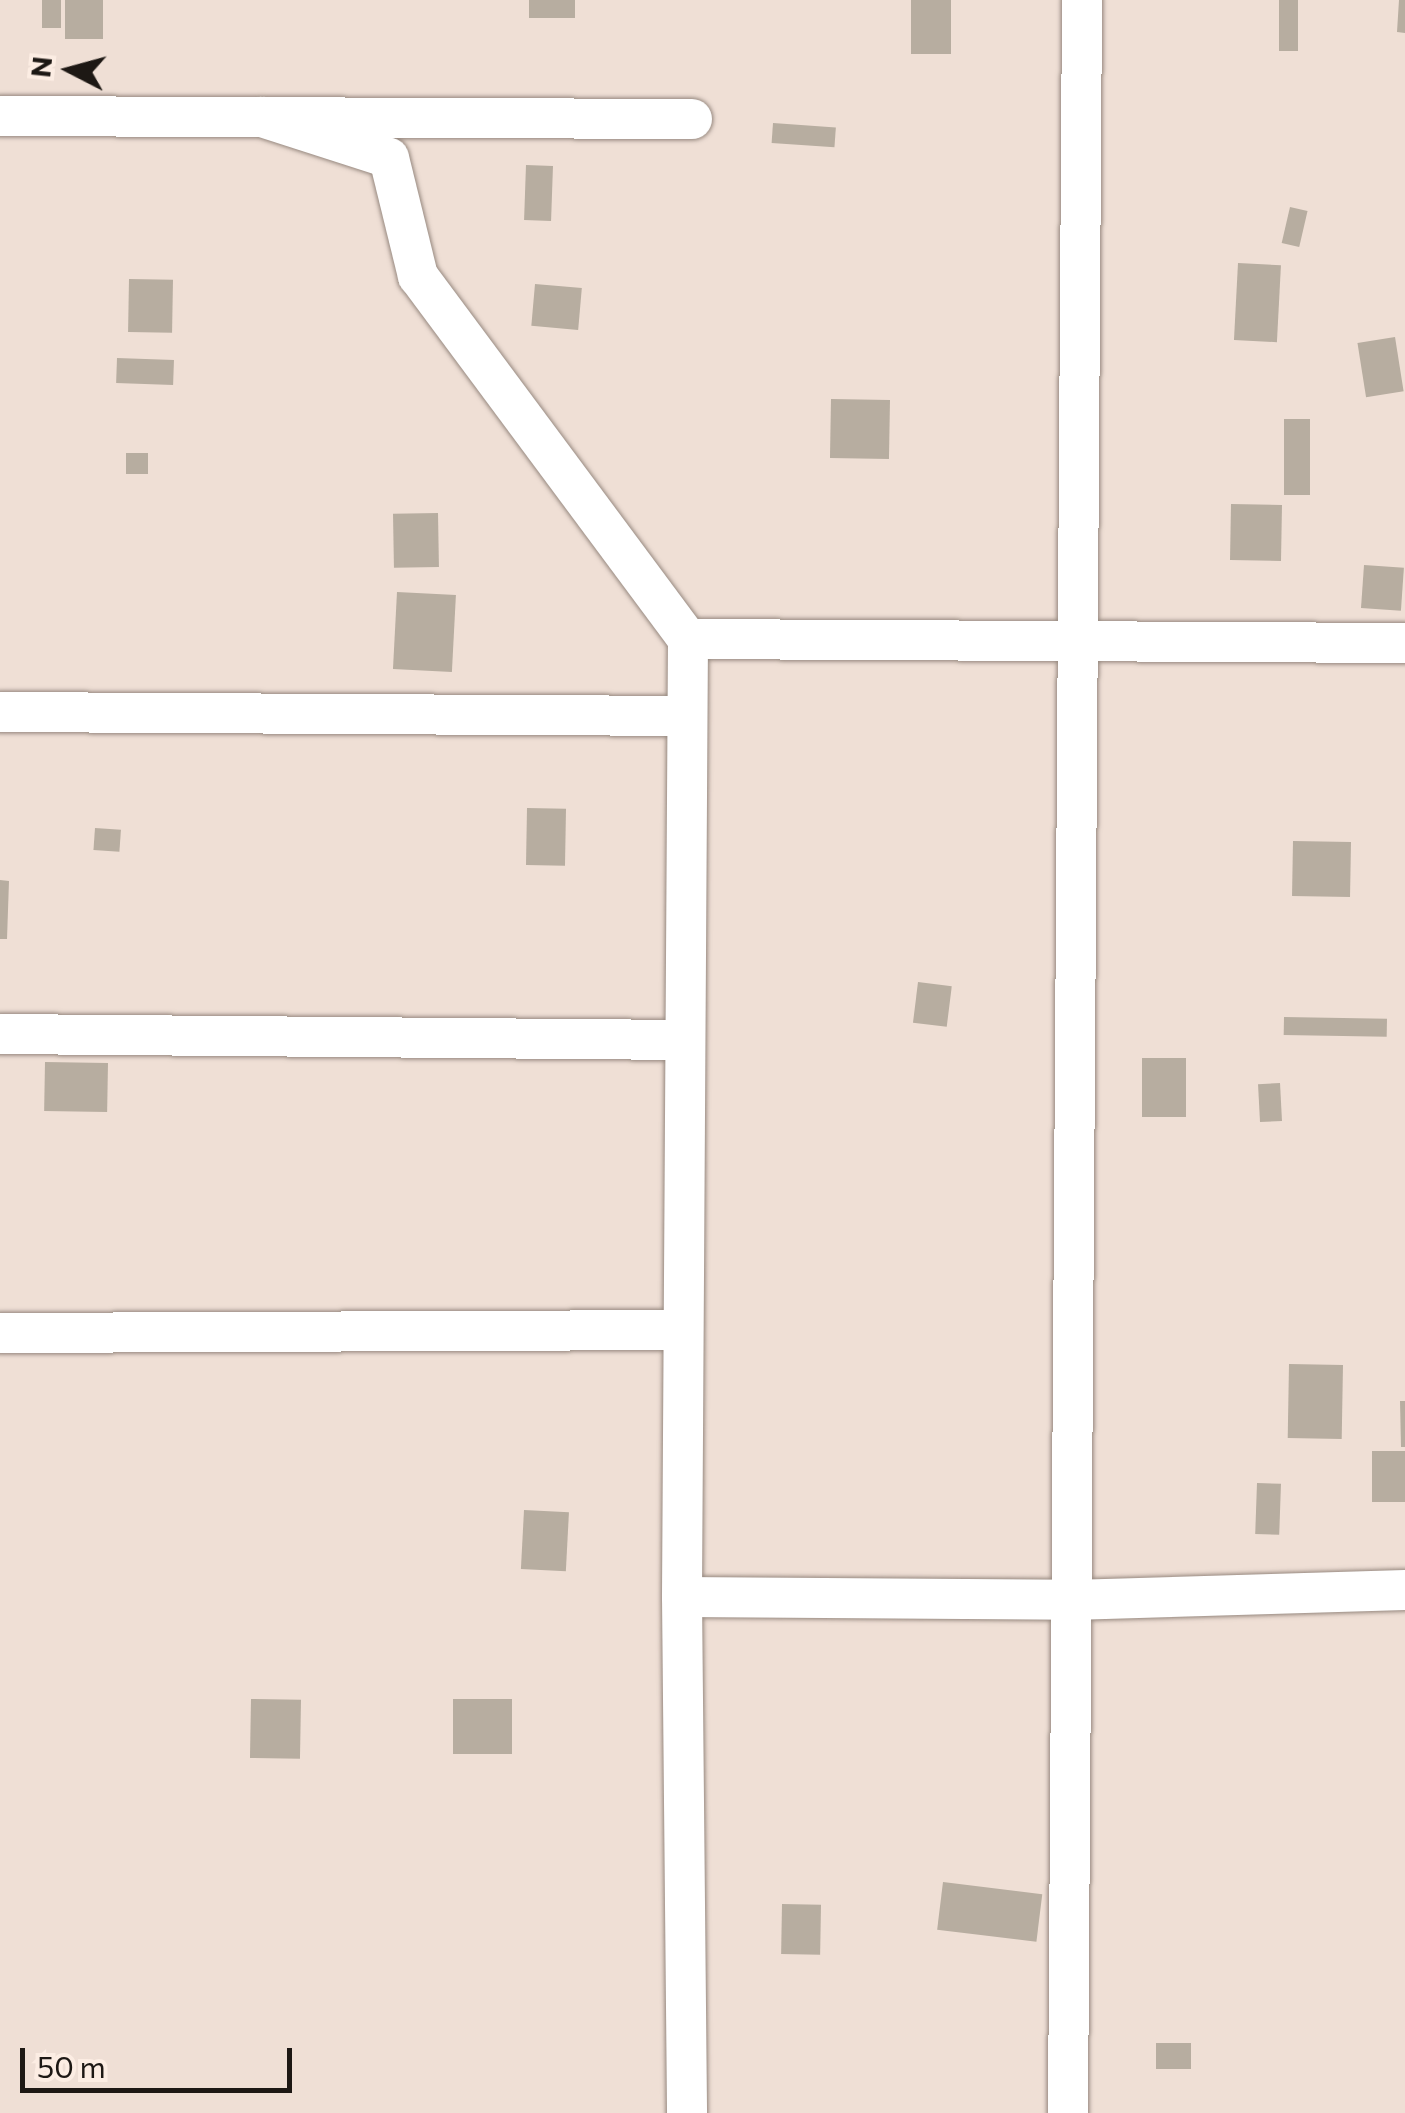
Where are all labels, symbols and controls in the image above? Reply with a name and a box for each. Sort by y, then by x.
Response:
north arrow [20,20,120,120]
text: N [22,55,58,79]
scale bar [25,2028,298,2090]
text: 50 m [37,2047,106,2084]

